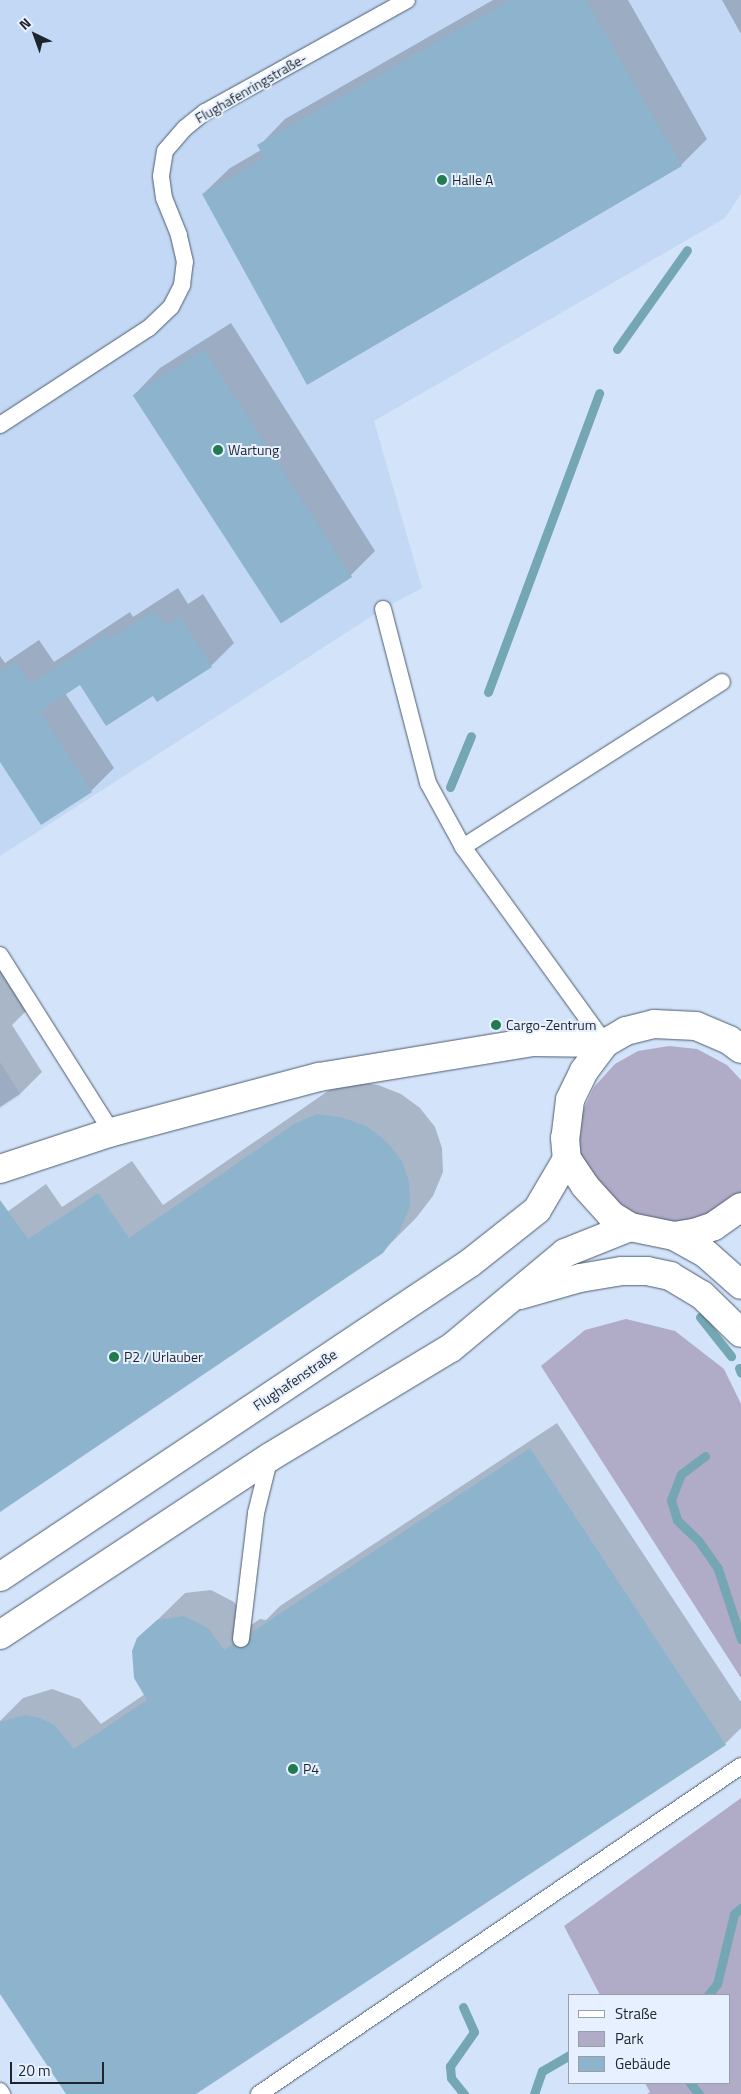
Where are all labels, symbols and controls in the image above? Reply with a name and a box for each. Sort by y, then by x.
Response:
north arrow [10,10,60,60]
text: N [14,12,35,35]
street label: Flughafenringstraße- [192,49,310,127]
place label: Halle A [452,172,493,188]
marker: Halle A [436,174,448,186]
place label: Wartung [228,442,279,458]
marker: Wartung [212,444,224,456]
place label: Cargo-Zentrum [506,1017,597,1033]
marker: Cargo-Zentrum [490,1019,502,1031]
street label: Flughafenstraße [250,1346,340,1414]
place label: P2 / Urlauber [124,1349,203,1365]
marker: P2 / Urlauber [108,1351,120,1363]
place label: P4 [303,1761,319,1777]
marker: P4 [287,1763,299,1775]
legend [568,1994,731,2084]
text: Straße [615,2002,657,2025]
text: Park [615,2027,644,2050]
scale bar [12,2052,106,2084]
text: Gebäude [615,2052,671,2075]
text: 20 m [18,2059,51,2082]

